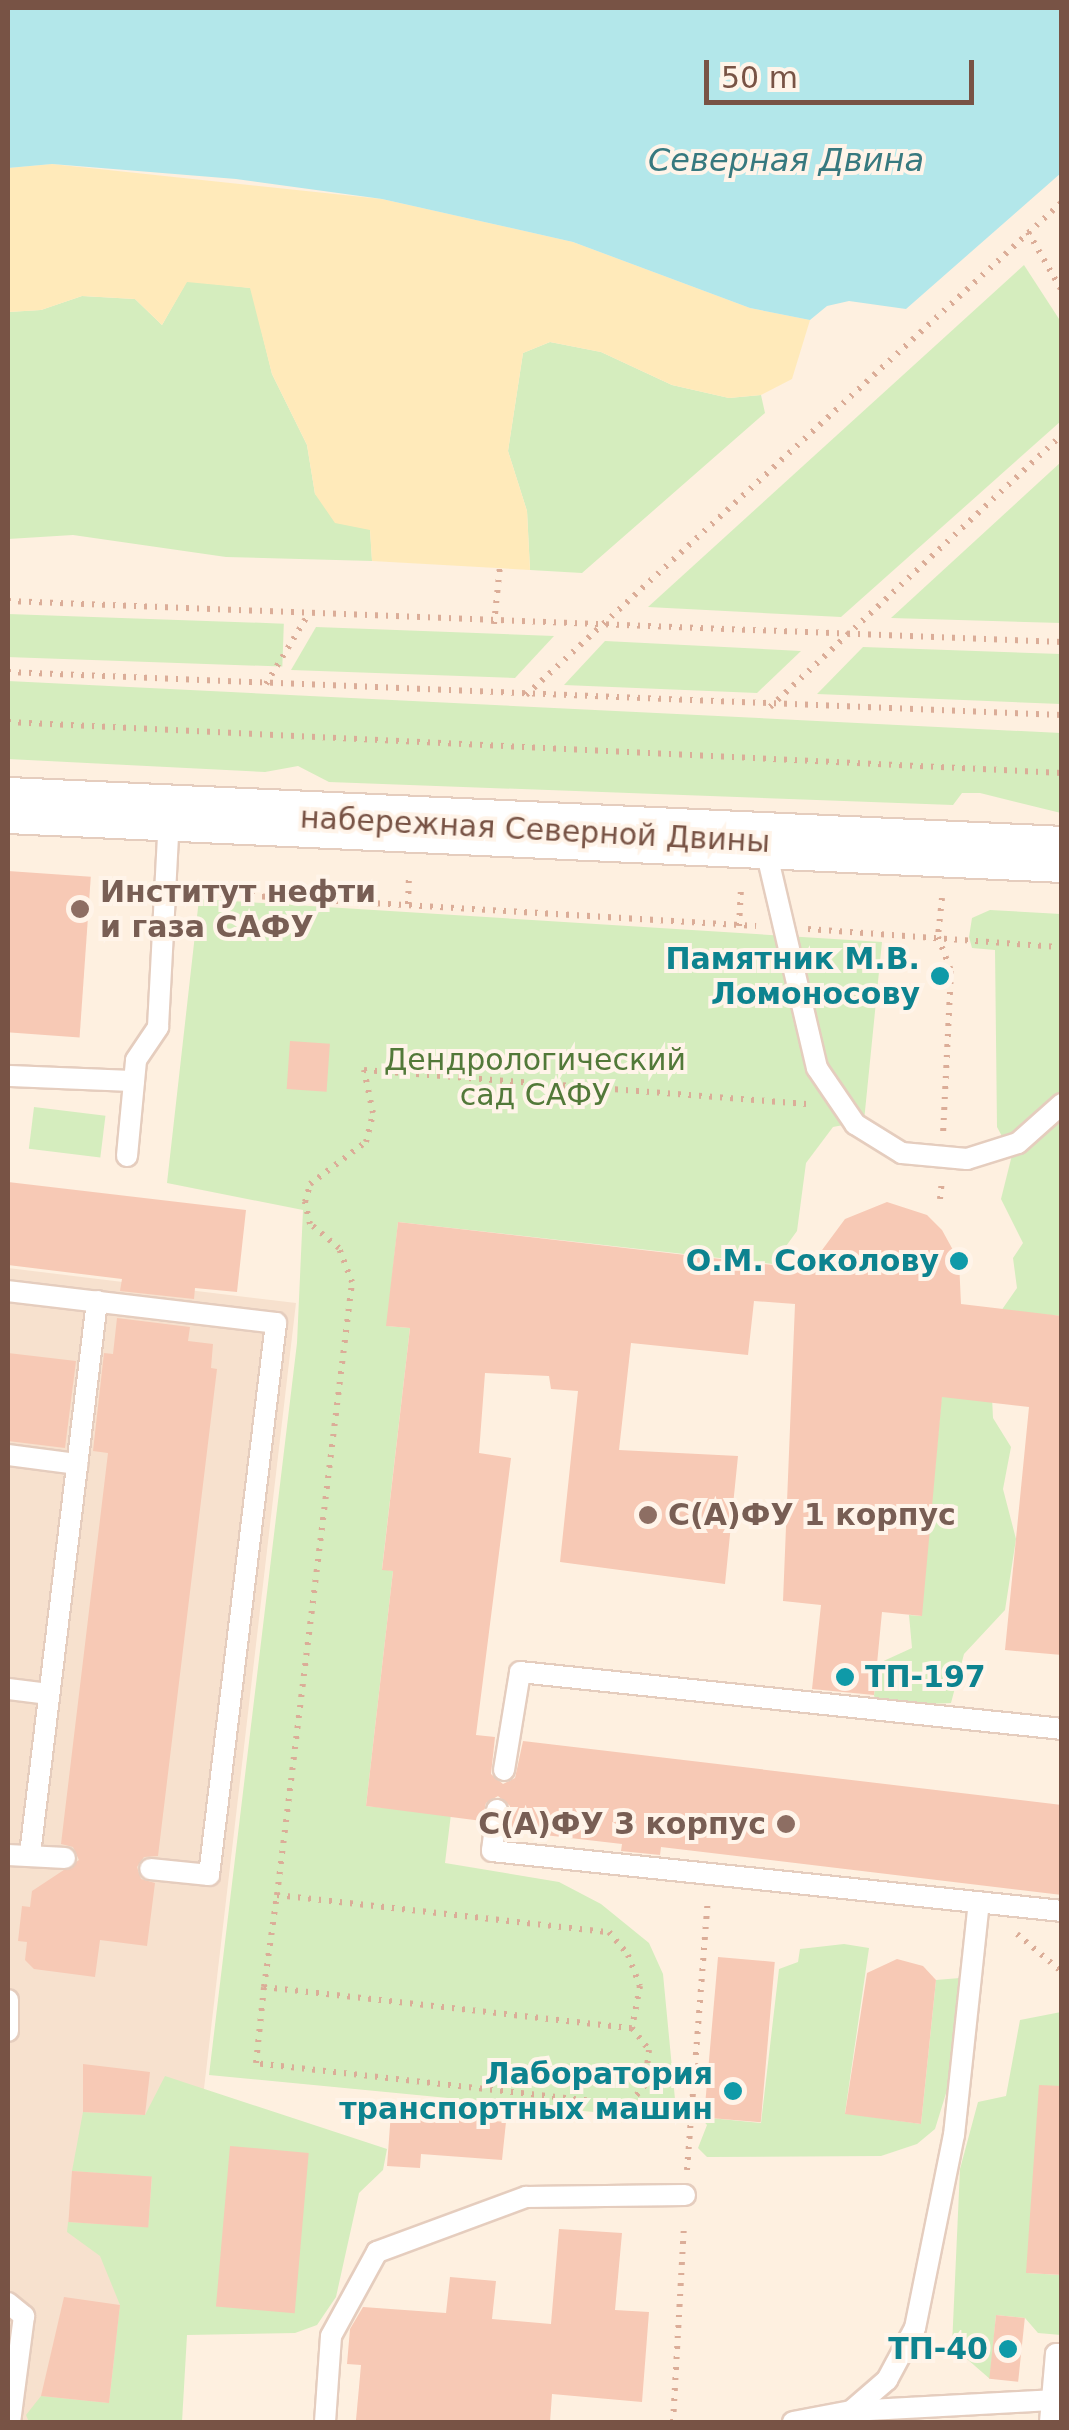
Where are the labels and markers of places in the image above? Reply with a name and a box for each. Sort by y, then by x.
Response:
place label: Институт нефти и газа САФУ [100,874,376,944]
marker: Институт нефти и газа САФУ [69,898,91,920]
place label: Памятник М.В. Ломоносову [665,941,920,1012]
marker: Памятник М.В. Ломоносову [929,965,951,987]
place label: О.М. Соколову [686,1243,939,1279]
marker: О.М. Соколову [948,1250,970,1272]
place label: С(А)ФУ 1 корпус [668,1497,956,1533]
marker: С(А)ФУ 1 корпус [637,1504,659,1526]
place label: ТП-197 [865,1659,986,1695]
marker: ТП-197 [834,1666,856,1688]
place label: С(А)ФУ 3 корпус [478,1806,766,1842]
marker: С(А)ФУ 3 корпус [775,1813,797,1835]
place label: Лаборатория транспортных машин [339,2056,713,2126]
marker: Лаборатория транспортных машин [722,2080,744,2102]
place label: ТП-40 [888,2331,988,2367]
marker: ТП-40 [997,2338,1019,2360]

